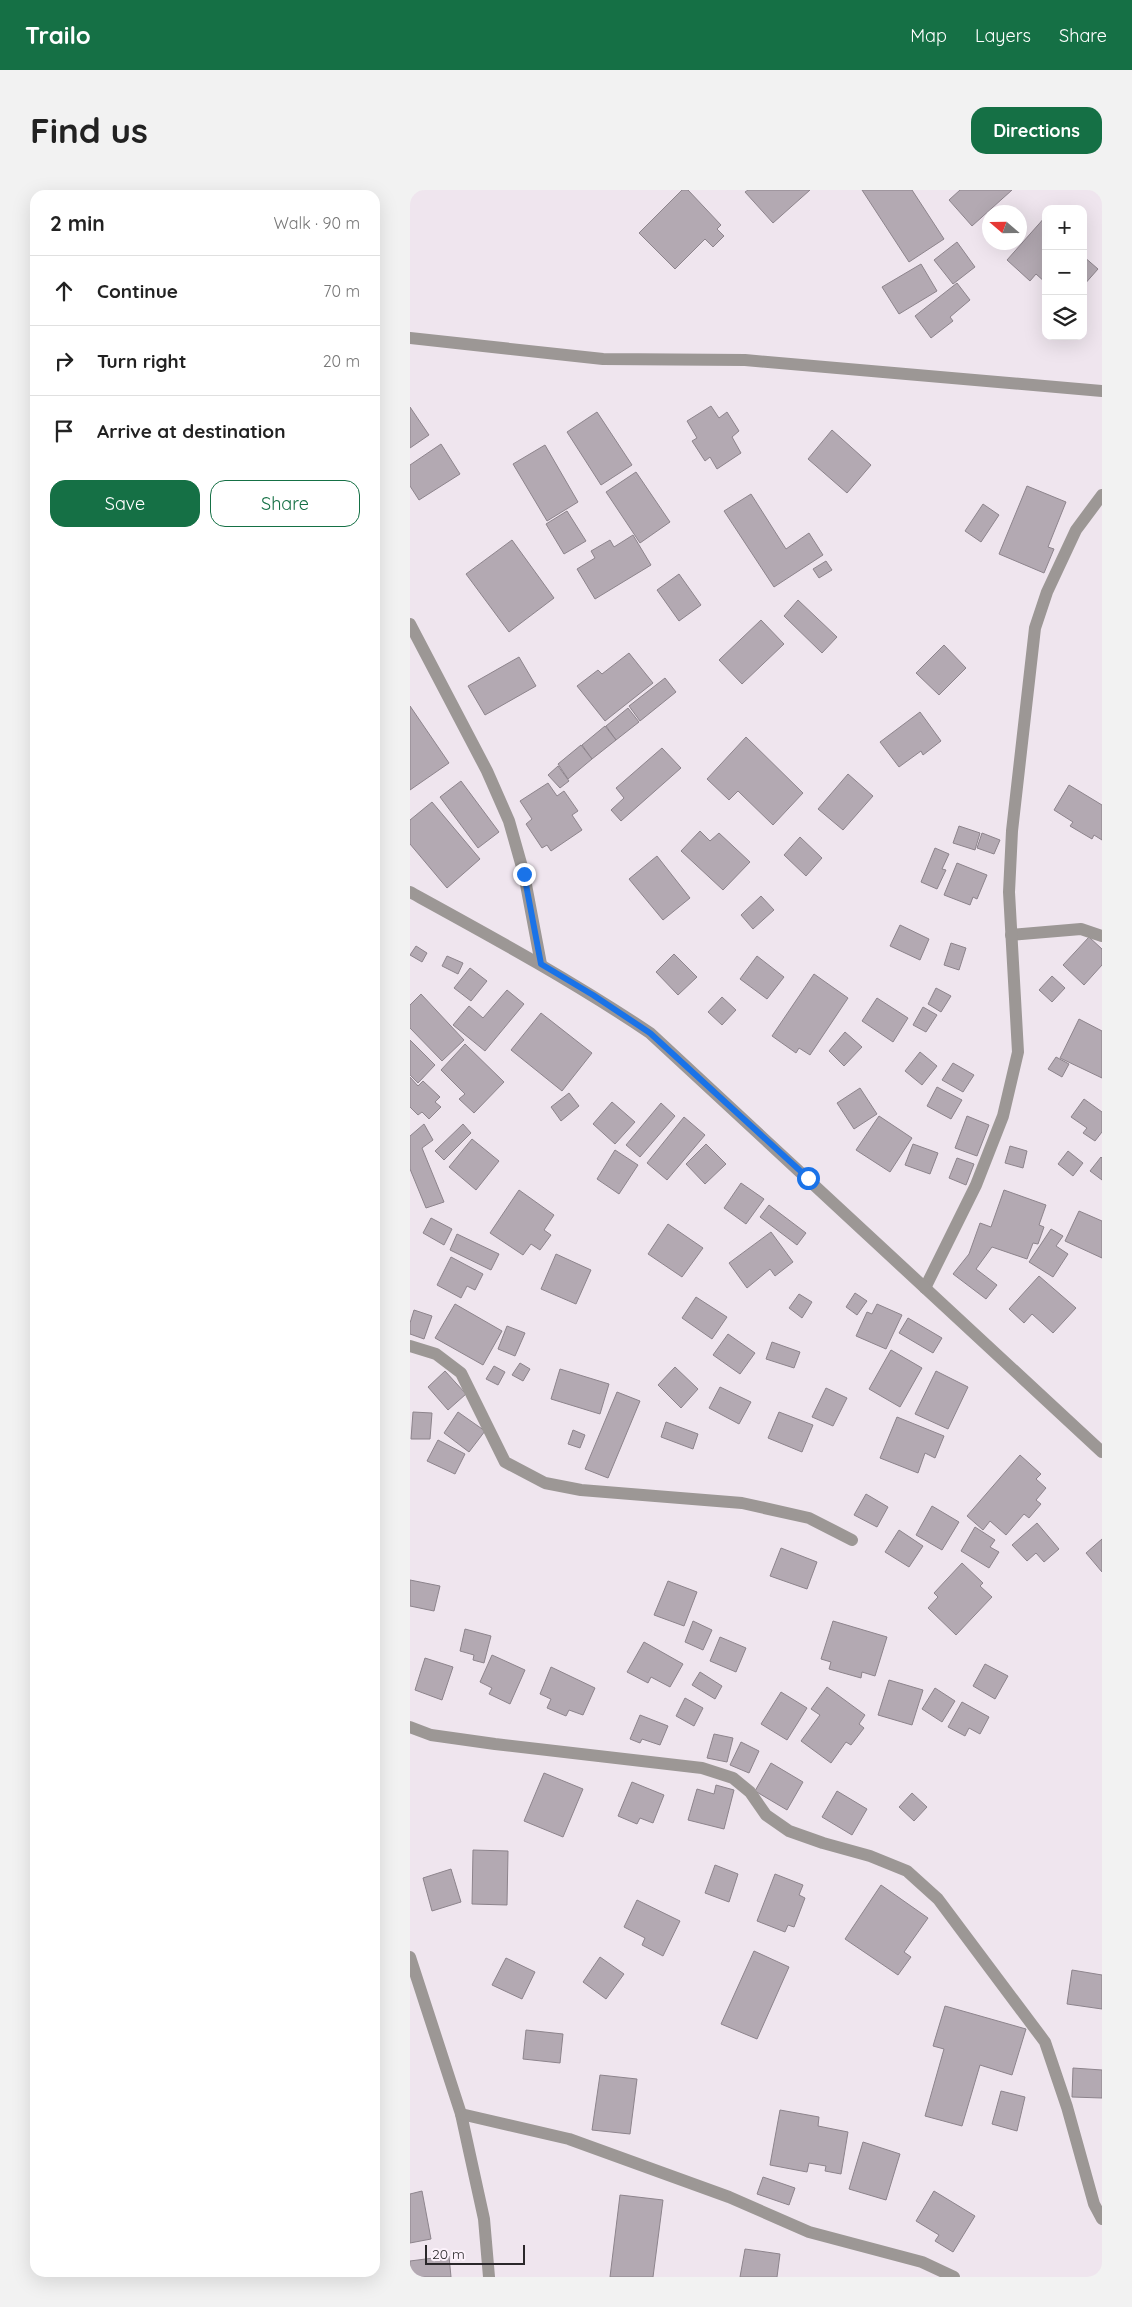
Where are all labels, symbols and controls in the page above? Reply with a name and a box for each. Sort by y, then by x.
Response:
text: Trailo [25,20,91,50]
text: Map [910,24,947,47]
text: Layers [975,24,1031,47]
text: Share [1059,24,1107,47]
button: Directions [971,107,1102,154]
text: Find us [30,108,148,152]
north arrow [982,205,1027,250]
map controls [1042,205,1087,340]
button: + [1042,205,1087,250]
text: 2 min [50,210,105,236]
text: Walk · 90 m [273,213,360,233]
button: − [1042,250,1087,295]
icon: ahead [50,277,78,305]
text: Continue [97,279,178,303]
text: 70 m [323,281,360,301]
button: layers [1042,295,1087,340]
icon: right [50,347,78,375]
text: Turn right [97,349,186,373]
text: 20 m [323,351,360,371]
icon: arrive [50,417,78,445]
text: Arrive at destination [97,419,286,443]
button: Save [50,480,200,527]
button: Share [210,480,360,527]
route end [513,863,536,886]
route start [797,1167,820,1190]
scale bar [425,2242,525,2265]
text: 20 m [432,2245,465,2263]

